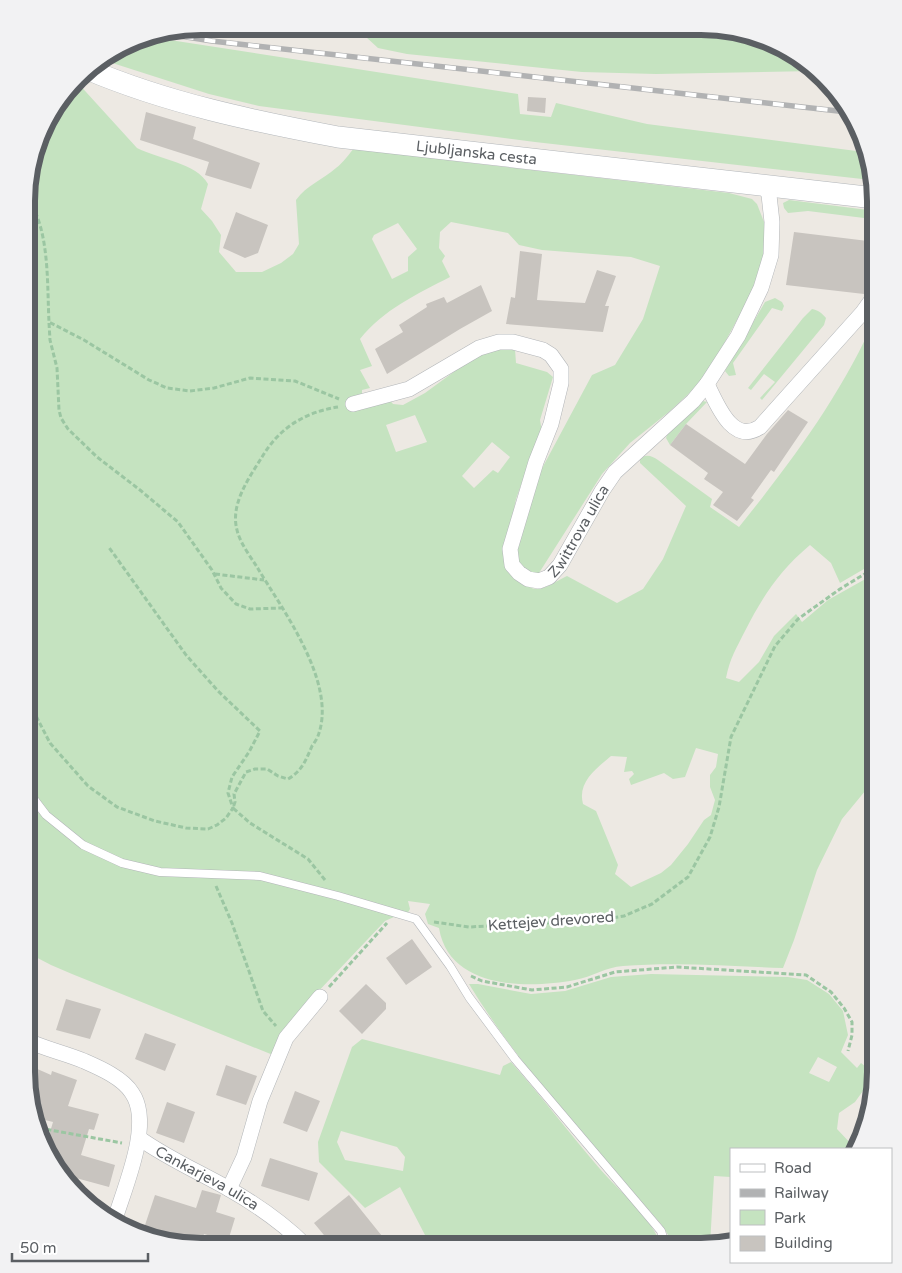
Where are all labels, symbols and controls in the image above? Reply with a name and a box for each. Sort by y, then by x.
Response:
street label: Ljubljanska cesta [415,137,538,169]
street label: Zwittrova ulica [544,481,613,581]
street label: Kettejev drevored [487,908,615,934]
street label: Cankarjeva ulica [152,1142,262,1214]
legend [730,1148,892,1263]
text: Road [774,1159,812,1177]
text: Railway [774,1184,829,1202]
text: Park [774,1209,806,1227]
scale bar [12,1230,149,1262]
text: Building [774,1234,833,1252]
text: 50 m [20,1239,57,1257]

